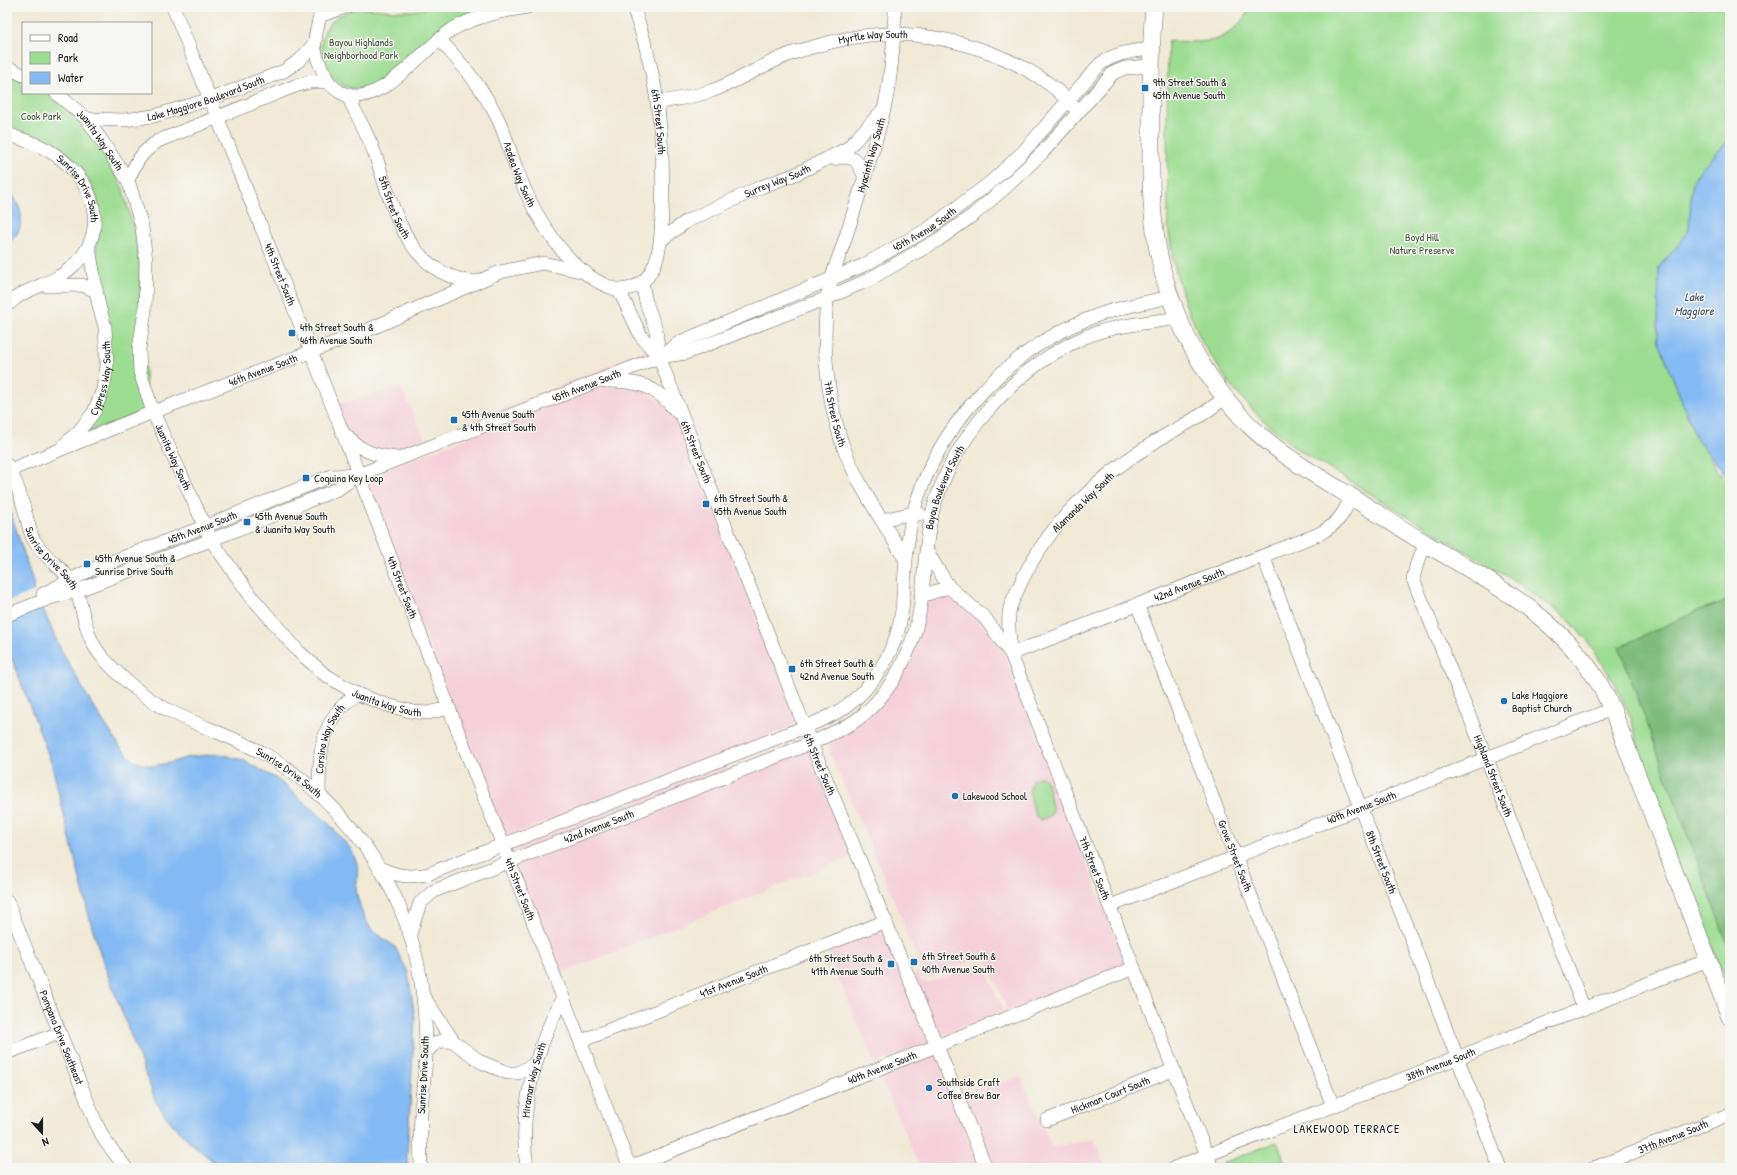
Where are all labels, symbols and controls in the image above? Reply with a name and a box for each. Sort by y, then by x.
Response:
legend [22,22,152,94]
street label: Myrtle Way South [837,27,908,47]
text: Road [58,29,78,46]
park label: Bayou Highlands Neighborhood Park [324,35,398,62]
text: Park [58,49,78,66]
text: Water [58,69,84,86]
street label: Lake Maggiore Boulevard South [147,72,267,124]
place label: 9th Street South & 45th Avenue South [1153,75,1227,102]
marker: 9th Street South & 45th Avenue South [1140,83,1150,93]
street label: 6th Street South [648,88,669,155]
street label: Juanita Way South [74,106,127,173]
park label: Cook Park [21,109,62,123]
street label: Hyacinth Way South [854,116,888,194]
street label: Azalea Way South [500,140,539,210]
street label: Sunrise Drive South [54,151,101,223]
street label: Surrey Way South [742,161,813,201]
street label: 5th Street South [376,174,414,242]
street label: 45th Avenue South [890,203,959,254]
park label: Boyd Hill Nature Preserve [1389,230,1455,257]
street label: 4th Street South [262,241,299,308]
water label: Lake Maggiore [1674,288,1715,319]
place label: 4th Street South & 46th Avenue South [300,320,374,347]
marker: 4th Street South & 46th Avenue South [287,328,297,338]
street label: Cypress Way South [86,341,114,417]
street label: 46th Avenue South [227,350,300,389]
street label: 45th Avenue South [550,366,623,405]
street label: 7th Street South [821,380,850,449]
place label: 45th Avenue South & 4th Street South [462,407,536,434]
marker: 45th Avenue South & 4th Street South [449,415,459,425]
street label: 6th Street South [678,418,715,485]
street label: Juanita Way South [152,421,195,493]
street label: Bayou Boulevard South [922,442,968,531]
street label: Alamanda Way South [1049,469,1117,535]
place label: Coquina Key Loop [314,471,384,485]
marker: Coquina Key Loop [301,473,311,483]
place label: 6th Street South & 45th Avenue South [714,491,788,518]
marker: 6th Street South & 45th Avenue South [701,499,711,509]
street label: 45th Avenue South [166,507,239,547]
place label: 45th Avenue South & Juanita Way South [255,509,335,536]
marker: 45th Avenue South & Juanita Way South [242,517,252,527]
street label: Sunrise Drive South [22,525,82,592]
place label: 45th Avenue South & Sunrise Drive South [95,551,176,578]
street label: 4th Street South [384,554,421,621]
marker: 45th Avenue South & Sunrise Drive South [82,559,92,569]
street label: 42nd Avenue South [1152,565,1226,605]
place label: 6th Street South & 42nd Avenue South [800,656,874,683]
marker: 6th Street South & 42nd Avenue South [787,664,797,674]
street label: Juanita Way South [349,686,422,720]
place label: Lake Maggiore Baptist Church [1512,688,1572,715]
marker: Lake Maggiore Baptist Church [1499,696,1509,706]
street label: Corsino Way South [312,701,348,774]
street label: 6th Street South [801,731,839,798]
street label: Highland Street South [1471,733,1516,819]
street label: Sunrise Drive South [254,744,325,801]
street label: 40th Avenue South [1325,787,1398,827]
place label: Lakewood School [963,789,1027,803]
marker: Lakewood School [950,791,960,801]
street label: 42nd Avenue South [562,806,636,846]
street label: Grove Street South [1215,818,1256,894]
street label: 8th Street South [1363,828,1400,896]
street label: 7th Street South [1076,834,1114,902]
street label: 4th Street South [502,856,539,923]
place label: 6th Street South & 40th Avenue South [922,949,996,976]
place label: 6th Street South & 41th Avenue South [809,951,883,978]
marker: 6th Street South & 40th Avenue South [909,957,919,967]
marker: 6th Street South & 41th Avenue South [886,959,896,969]
street label: 41st Avenue South [698,961,770,1001]
street label: Pompano Drive Southeast [36,988,87,1087]
street label: Sunrise Drive South [414,1035,432,1114]
street label: Miramar Way South [518,1040,549,1118]
street label: 38th Avenue South [1404,1044,1478,1084]
street label: 40th Avenue South [846,1047,919,1087]
street label: Hickman Court South [1069,1073,1152,1117]
place label: Southside Craft Coffee Brew Bar [937,1075,1001,1102]
marker: Southside Craft Coffee Brew Bar [924,1083,934,1093]
north arrow [22,1113,62,1153]
street label: 37th Avenue South [1636,1116,1710,1157]
district label: LAKEWOOD TERRACE [1294,1120,1400,1137]
text: N [40,1135,51,1150]

